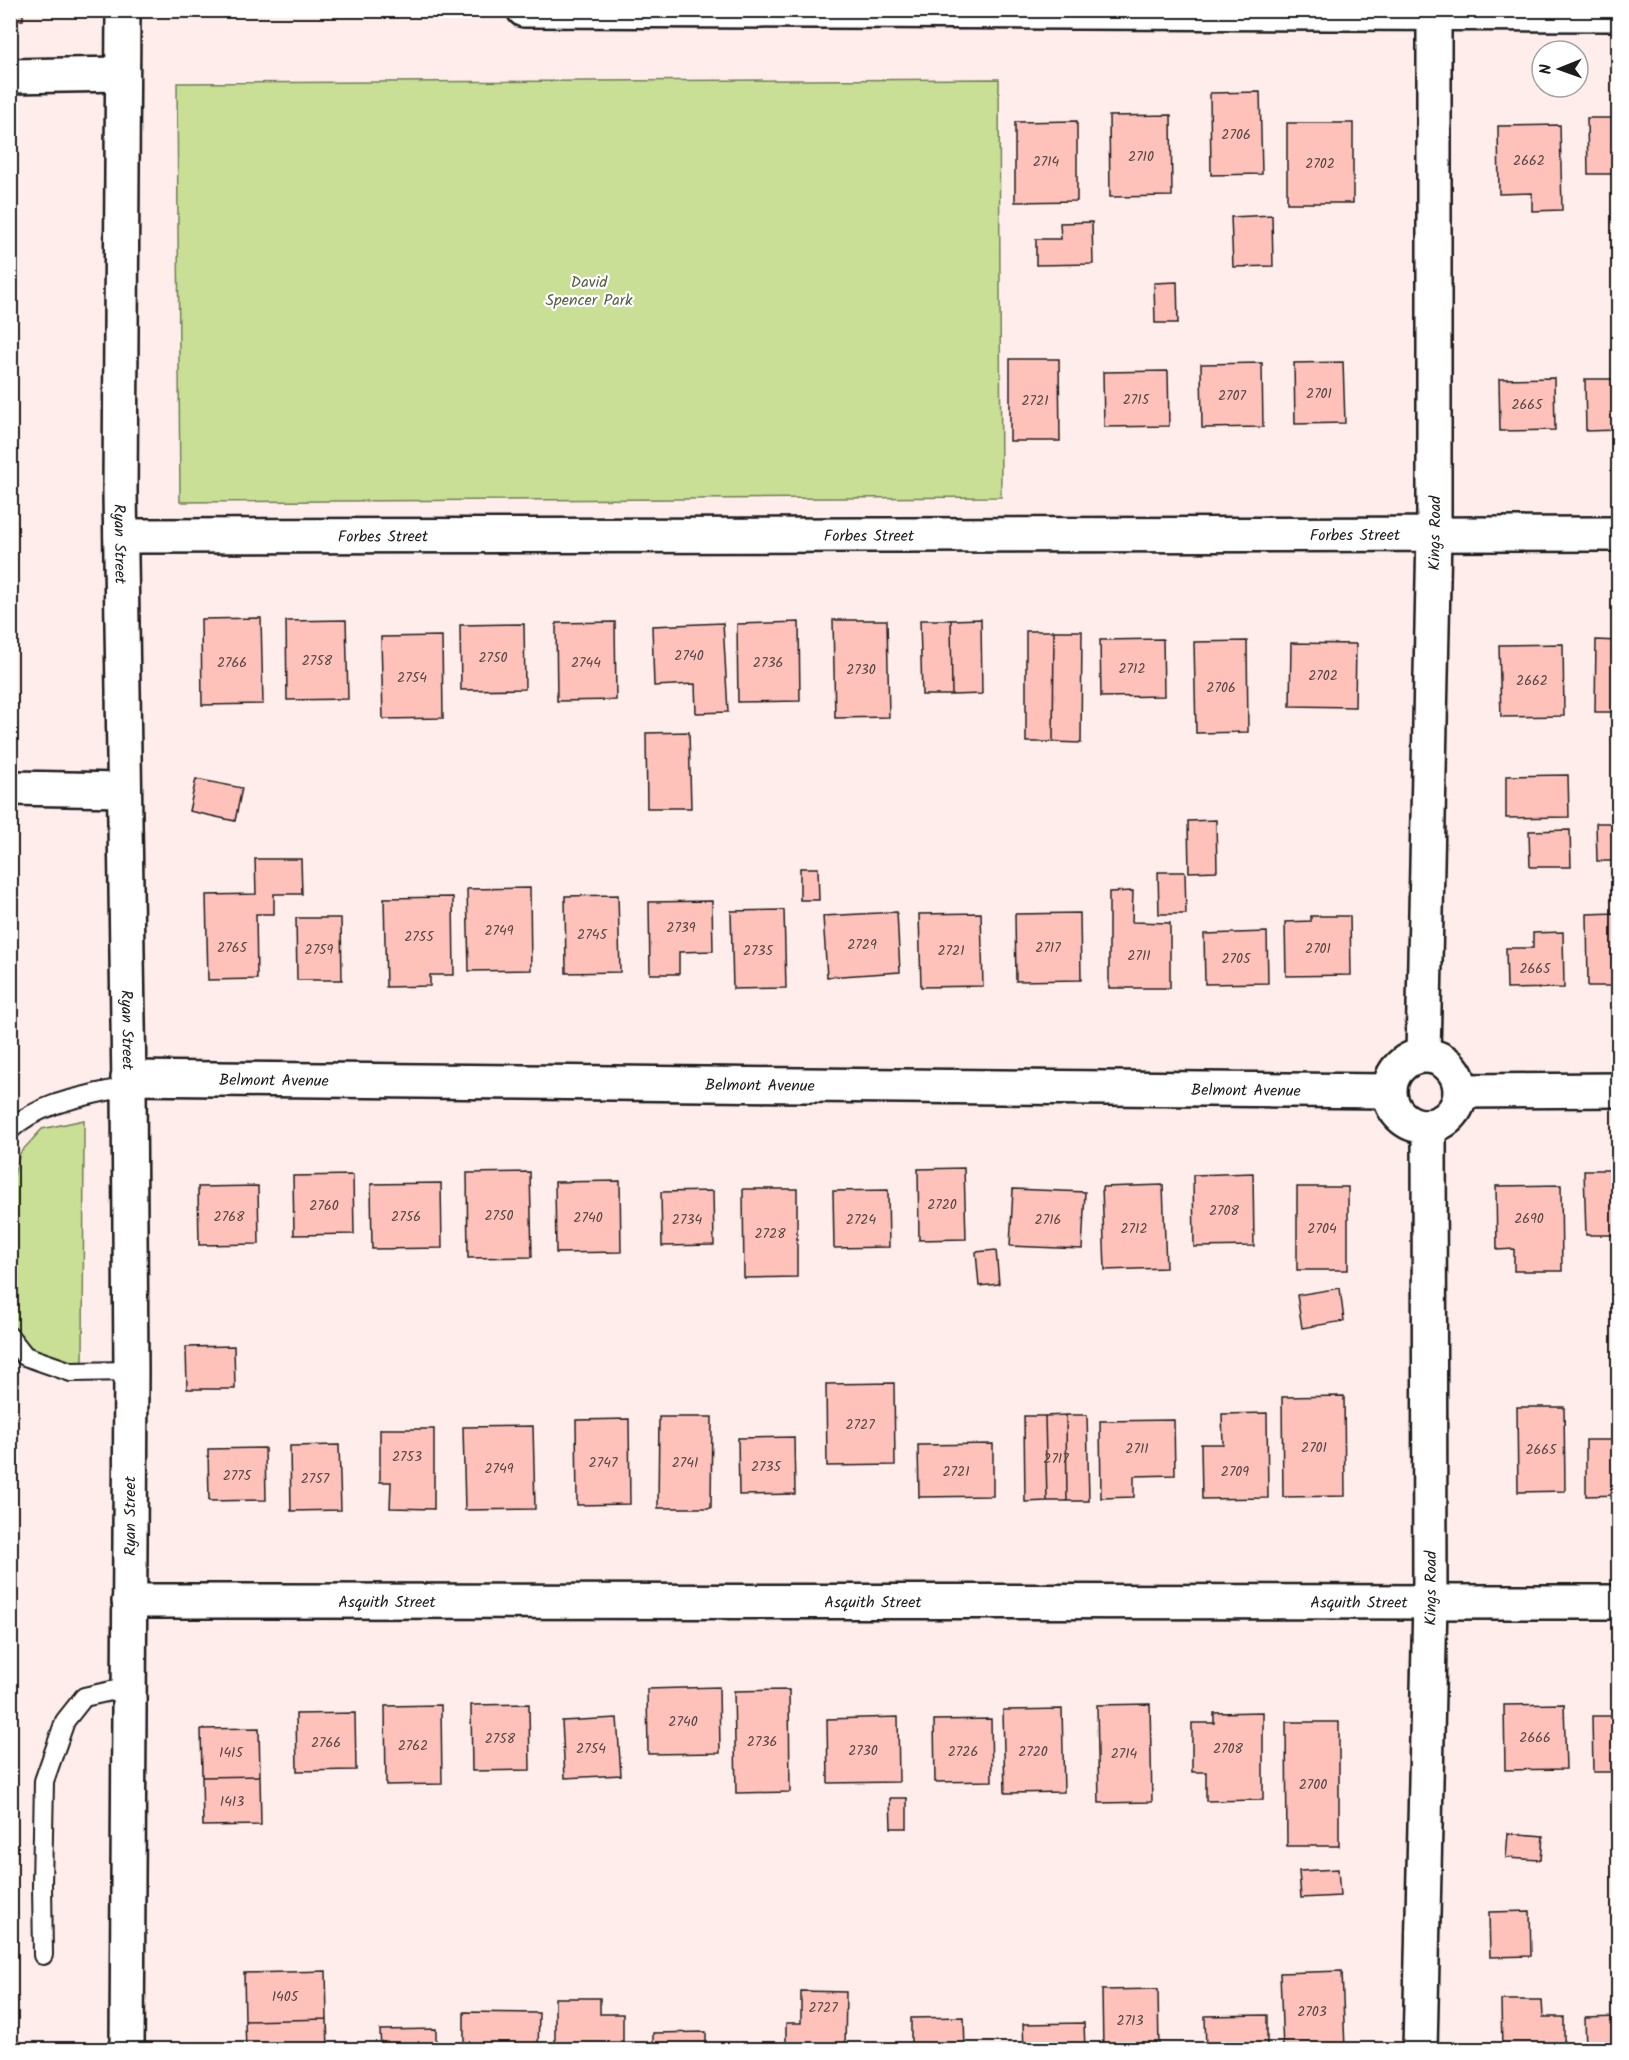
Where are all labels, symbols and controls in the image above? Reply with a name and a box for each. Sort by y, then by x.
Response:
north arrow [1530,39,1590,99]
text: N [1534,64,1559,75]
house number: 2706 [1221,124,1251,146]
house number: 2710 [1128,146,1154,168]
house number: 2662 [1513,150,1545,172]
house number: 2714 [1033,151,1060,173]
house number: 2702 [1305,153,1335,175]
park label: David Spencer Park [546,270,633,313]
house number: 2701 [1306,383,1332,405]
house number: 2707 [1218,385,1247,407]
house number: 2715 [1123,389,1151,411]
house number: 2721 [1021,390,1049,412]
house number: 2665 [1511,394,1544,416]
street label: Kings Road [1422,495,1448,571]
street label: Ryan Street [106,504,132,585]
street label: Forbes Street [1310,523,1401,548]
street label: Forbes Street [824,524,915,549]
street label: Forbes Street [338,525,429,550]
house number: 2740 [674,645,704,667]
house number: 2750 [478,647,508,669]
house number: 2758 [302,650,333,672]
house number: 2766 [217,652,247,674]
house number: 2744 [571,652,601,674]
house number: 2736 [753,652,783,674]
house number: 2712 [1118,658,1146,680]
house number: 2730 [846,659,876,681]
house number: 2702 [1308,665,1338,687]
house number: 2754 [397,667,427,689]
house number: 2662 [1516,670,1548,692]
house number: 2706 [1206,677,1236,699]
house number: 2739 [666,917,696,939]
house number: 2749 [484,920,514,942]
house number: 2745 [577,924,608,946]
house number: 2755 [404,926,435,948]
house number: 2729 [847,934,877,956]
house number: 2765 [217,937,248,959]
house number: 2717 [1035,937,1061,959]
house number: 2701 [1305,938,1331,960]
house number: 2759 [305,939,334,961]
house number: 2735 [743,940,775,962]
house number: 2721 [937,940,965,962]
house number: 2711 [1127,945,1151,967]
house number: 2705 [1221,948,1252,970]
house number: 2665 [1519,958,1552,980]
street label: Ryan Street [114,990,140,1071]
street label: Belmont Avenue [219,1068,329,1094]
street label: Belmont Avenue [705,1073,815,1099]
street label: Belmont Avenue [1191,1078,1301,1104]
house number: 2720 [927,1194,957,1216]
house number: 2760 [309,1195,339,1217]
house number: 2708 [1209,1200,1240,1222]
house number: 2750 [484,1205,514,1227]
house number: 2768 [214,1206,245,1228]
house number: 2756 [391,1206,421,1228]
house number: 2740 [573,1207,603,1229]
house number: 2690 [1514,1208,1544,1230]
house number: 2734 [672,1209,702,1231]
house number: 2724 [846,1209,877,1231]
house number: 2716 [1035,1209,1061,1231]
house number: 2712 [1120,1218,1148,1240]
house number: 2704 [1307,1218,1337,1240]
house number: 2728 [754,1223,786,1245]
house number: 2727 [845,1414,875,1436]
house number: 2701 [1301,1437,1327,1459]
house number: 2711 [1125,1438,1149,1460]
house number: 2665 [1525,1439,1558,1461]
house number: 2753 [392,1446,422,1468]
house number: 2717 [1043,1448,1069,1470]
house number: 2747 [589,1452,618,1474]
house number: 2741 [672,1452,698,1474]
house number: 2735 [751,1456,783,1478]
house number: 2749 [484,1458,514,1480]
house number: 2721 [942,1461,970,1483]
house number: 2709 [1221,1461,1249,1483]
house number: 2775 [223,1465,253,1487]
house number: 2757 [301,1468,330,1490]
street label: Ryan Street [118,1475,143,1556]
street label: Kings Road [1418,1550,1444,1626]
street label: Asquith Street [338,1590,437,1615]
street label: Asquith Street [824,1590,923,1616]
street label: Asquith Street [1310,1591,1409,1616]
house number: 2740 [668,1711,698,1733]
house number: 2666 [1519,1727,1551,1749]
house number: 2758 [485,1728,516,1750]
house number: 2736 [747,1731,777,1753]
house number: 2766 [311,1732,341,1754]
house number: 2762 [398,1735,428,1757]
house number: 2754 [576,1738,606,1760]
house number: 2708 [1213,1738,1244,1760]
house number: 2730 [848,1740,878,1762]
house number: 2726 [948,1741,978,1763]
house number: 2720 [1018,1741,1048,1763]
house number: 1415 [219,1742,244,1764]
house number: 2714 [1111,1743,1138,1765]
house number: 2700 [1299,1774,1327,1796]
house number: 1413 [220,1791,244,1813]
house number: 1405 [272,1986,300,2008]
house number: 2727 [808,1997,838,2019]
house number: 2703 [1297,2001,1327,2023]
house number: 2713 [1117,2010,1143,2032]

